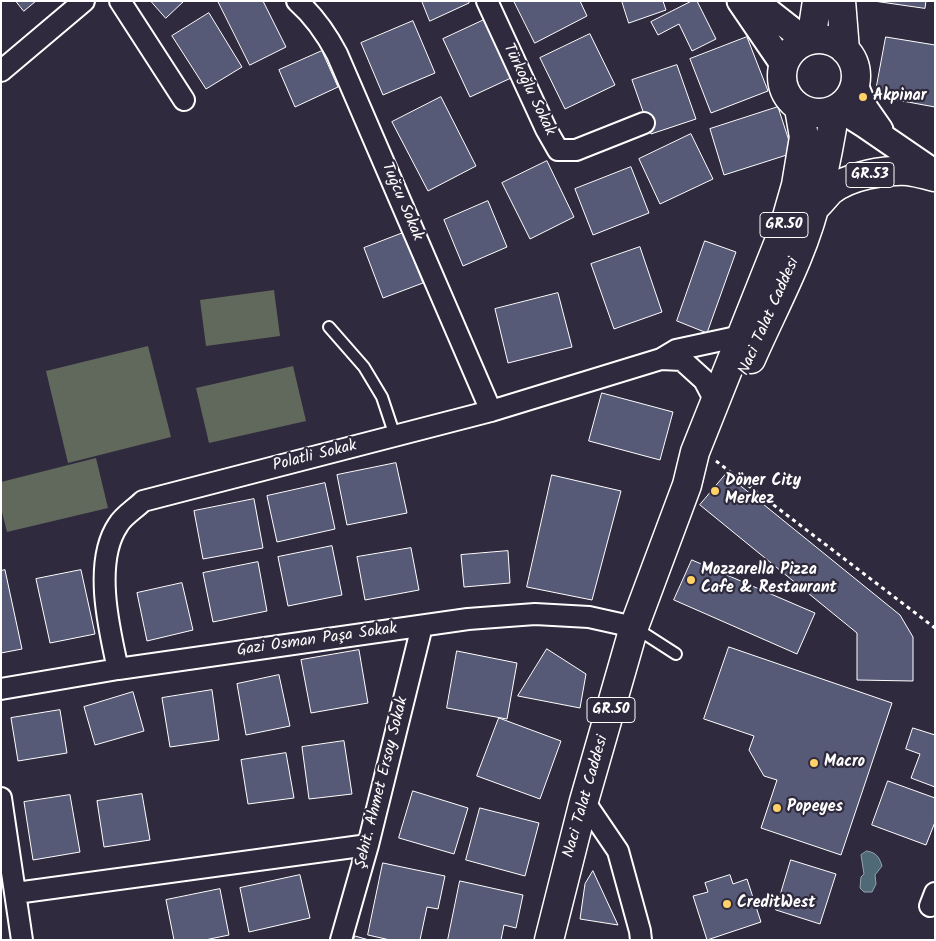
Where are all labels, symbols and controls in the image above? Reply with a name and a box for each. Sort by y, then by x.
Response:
street label: Türkoğlu Sokak [497,41,559,139]
place label: Akpinar [873,87,927,107]
marker: Akpinar [857,91,869,103]
street label: Tuğcu Sokak [376,160,426,244]
road number: GR.53 [846,162,894,188]
road number: GR.50 [760,212,808,238]
street label: Naci Talat Caddesi [735,255,805,379]
street label: Polatli Sokak [271,437,359,477]
place label: Döner City Merkez [725,472,801,510]
marker: Döner City Merkez [709,485,721,497]
place label: Mozzarella Pizza Cafe & Restaurant [701,561,837,599]
marker: Mozzarella Pizza Cafe & Restaurant [685,574,697,586]
street label: Gazi Osman Paşa Sokak [236,620,398,662]
street label: Şehit. Ahmet Ersoy Sokak [352,695,414,871]
road number: GR.50 [587,698,635,722]
street label: Naci Talat Caddesi [560,733,614,861]
place label: Macro [824,753,865,773]
marker: Macro [808,757,820,769]
place label: Popeyes [787,798,843,818]
marker: Popeyes [771,802,783,814]
place label: CreditWest [737,894,816,914]
marker: CreditWest [721,898,733,910]

